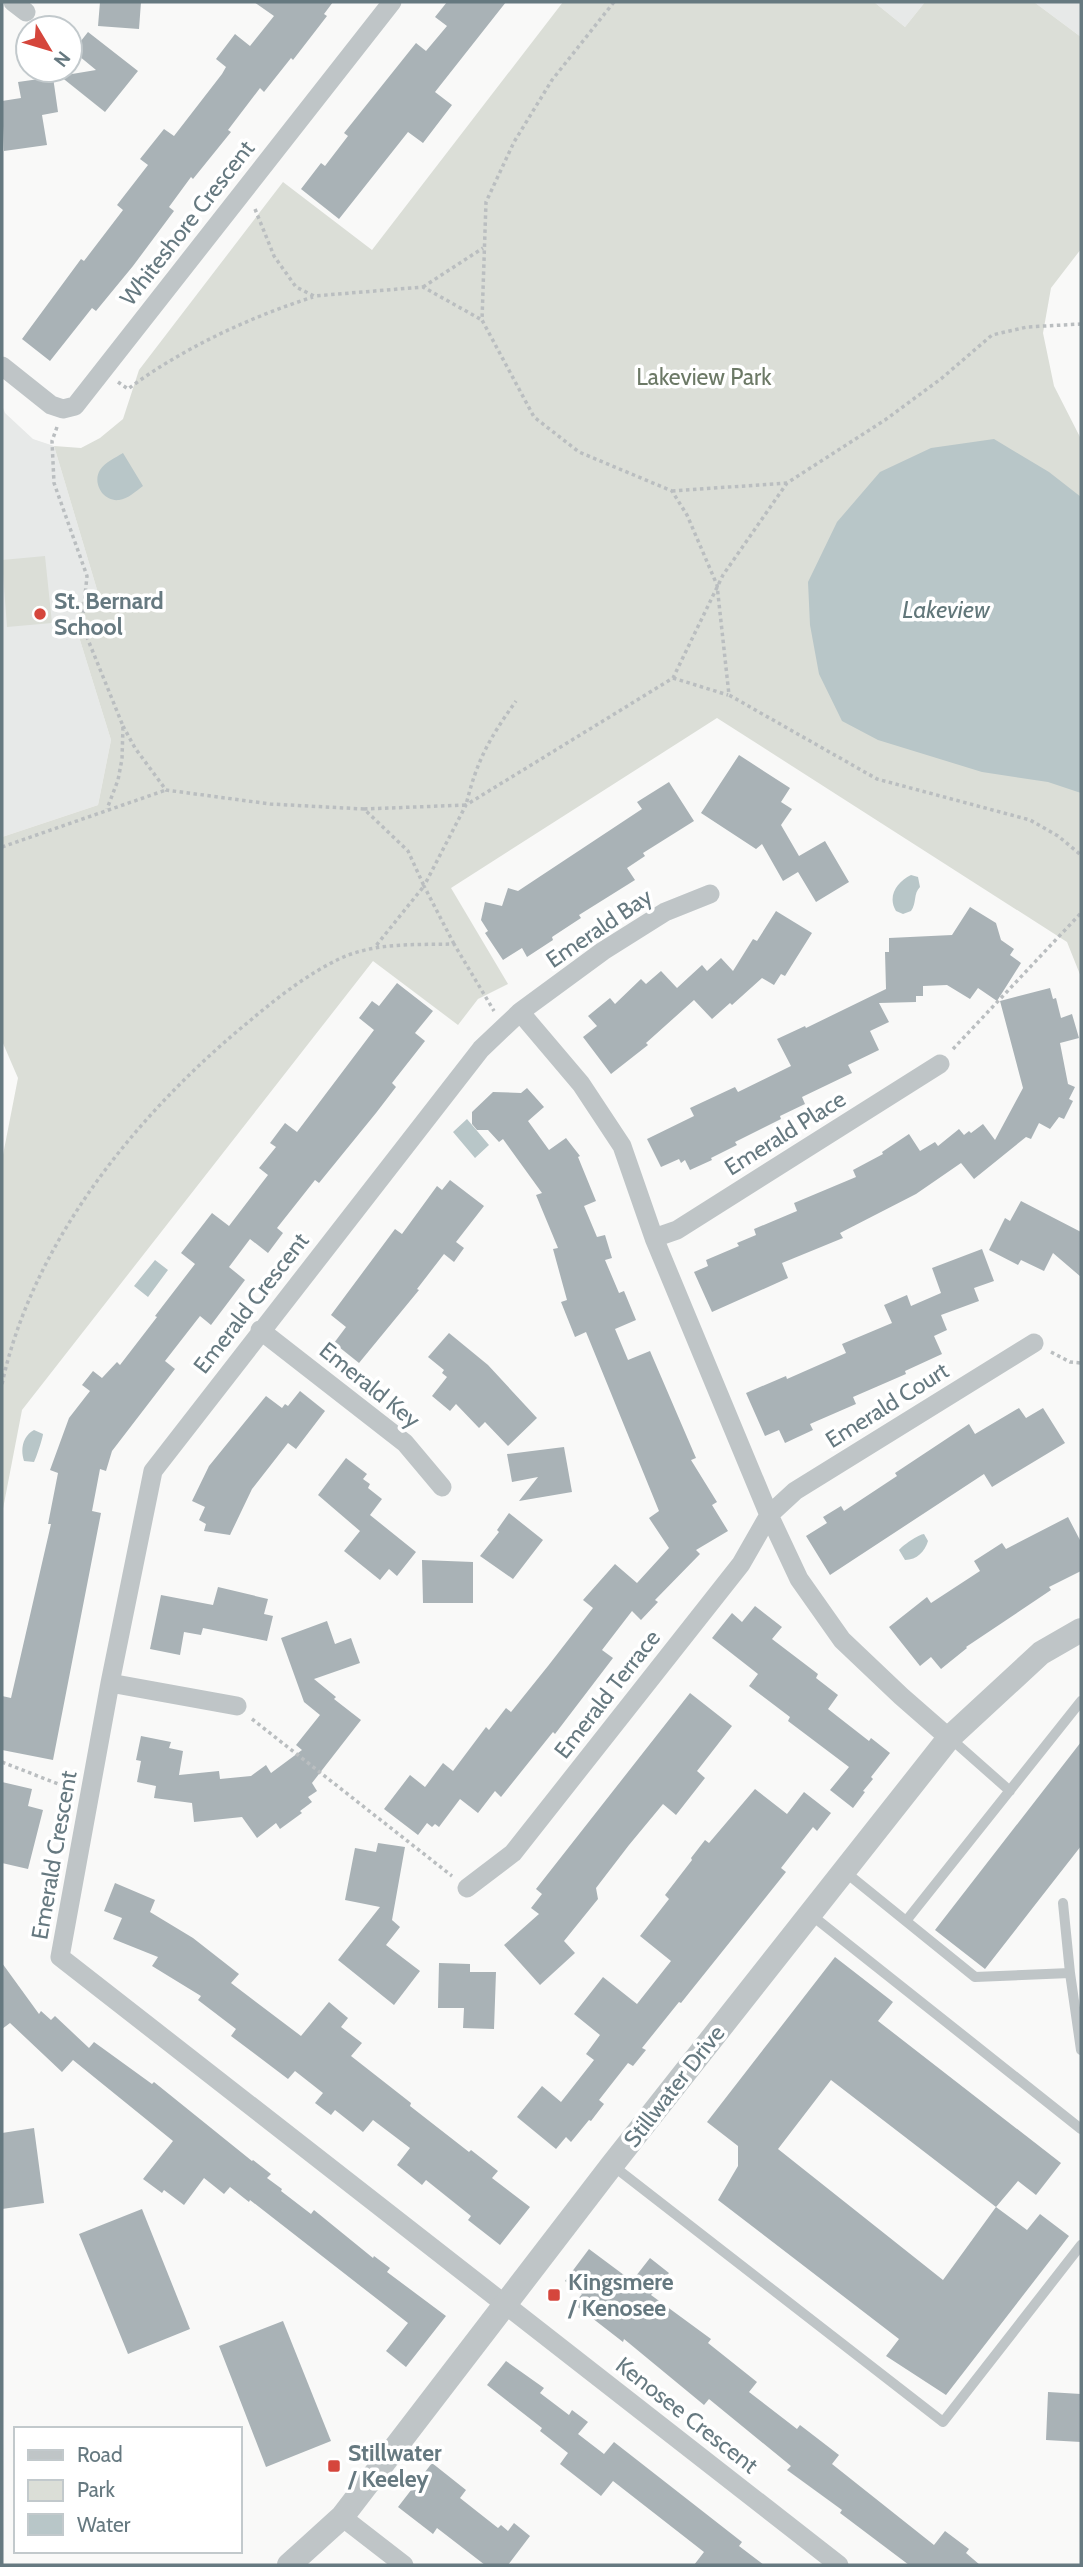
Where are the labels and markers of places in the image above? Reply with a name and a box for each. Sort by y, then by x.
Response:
place label: St. Bernard School [54,587,164,641]
marker: St. Bernard School [32,606,48,622]
place label: Kingsmere / Kenosee [567,2268,674,2322]
marker: Kingsmere / Kenosee [546,2287,562,2303]
place label: Stillwater / Keeley [347,2439,442,2493]
marker: Stillwater / Keeley [326,2458,342,2474]

